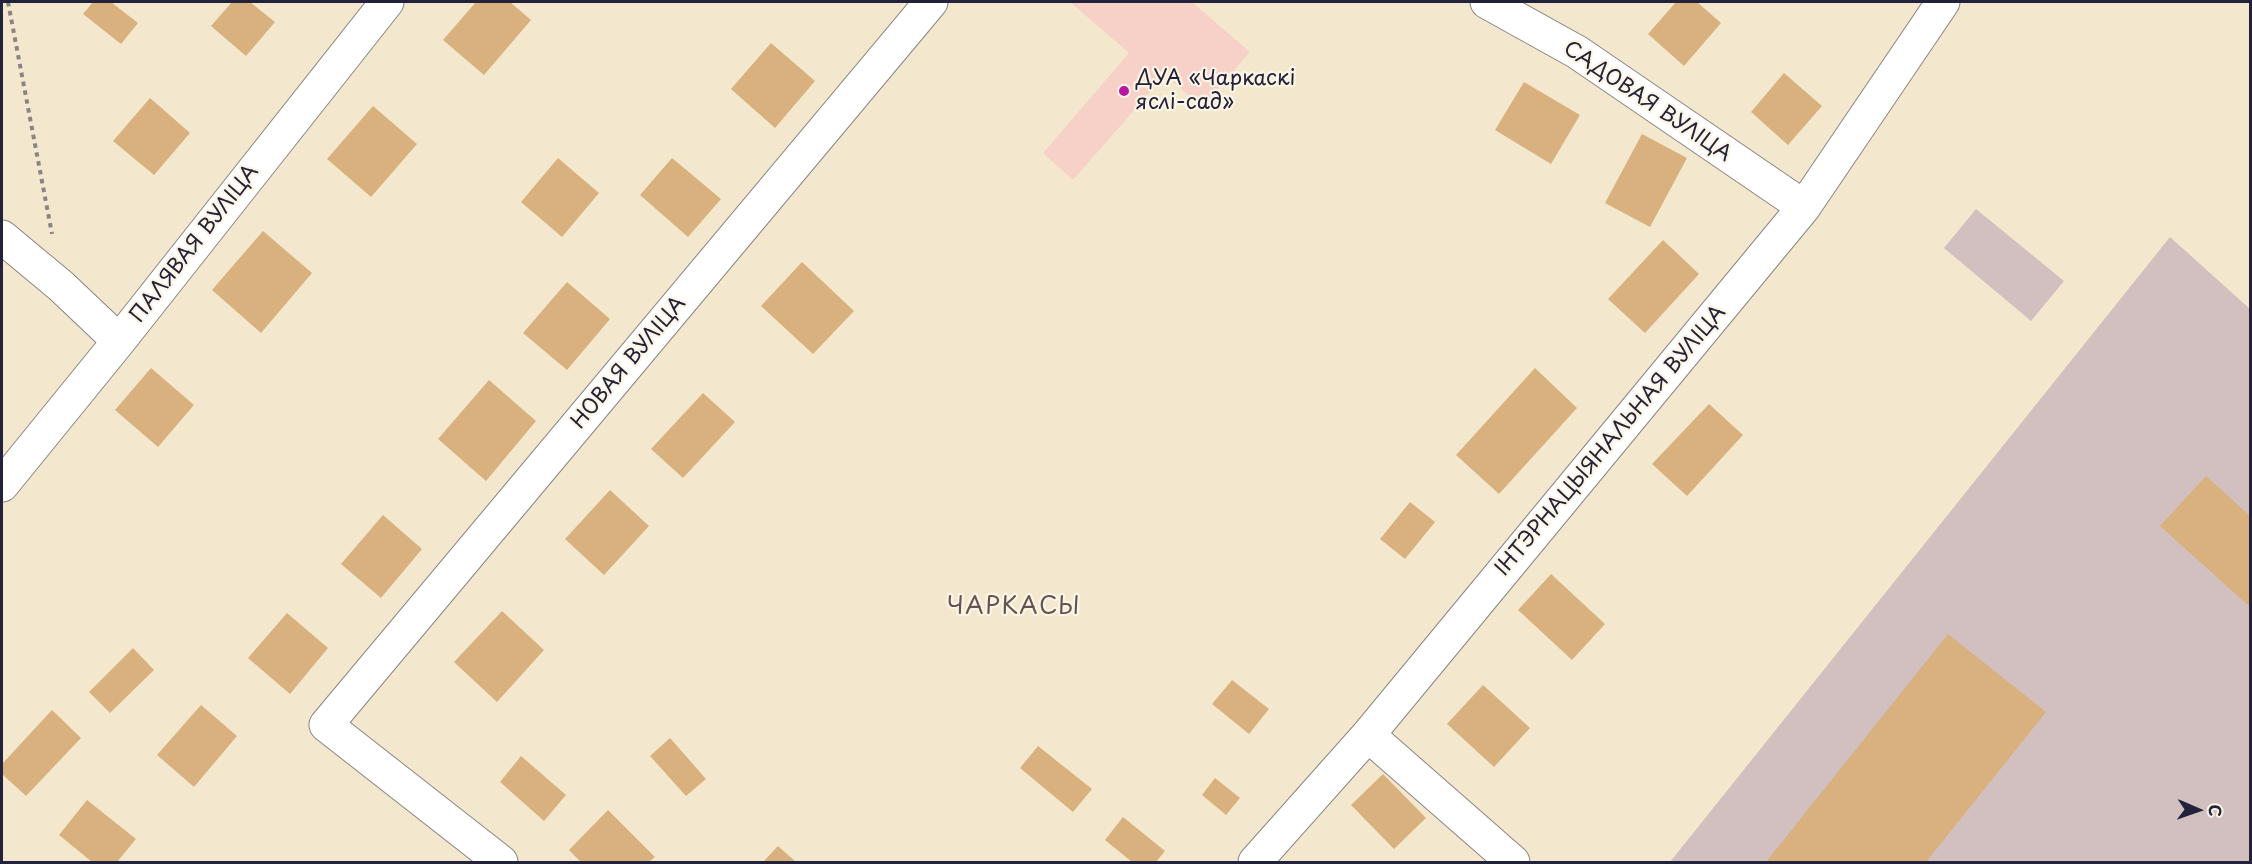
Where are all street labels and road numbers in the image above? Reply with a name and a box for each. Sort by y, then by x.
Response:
street label: САДОВАЯ ВУЛІЦА [1558,36,1736,168]
street label: ПАЛЯВАЯ ВУЛІЦА [126,160,264,328]
street label: НОВАЯ ВУЛІЦА [566,292,692,434]
street label: ІНТЭРНАЦЫЯНАЛЬНАЯ ВУЛІЦА [1490,301,1732,581]

